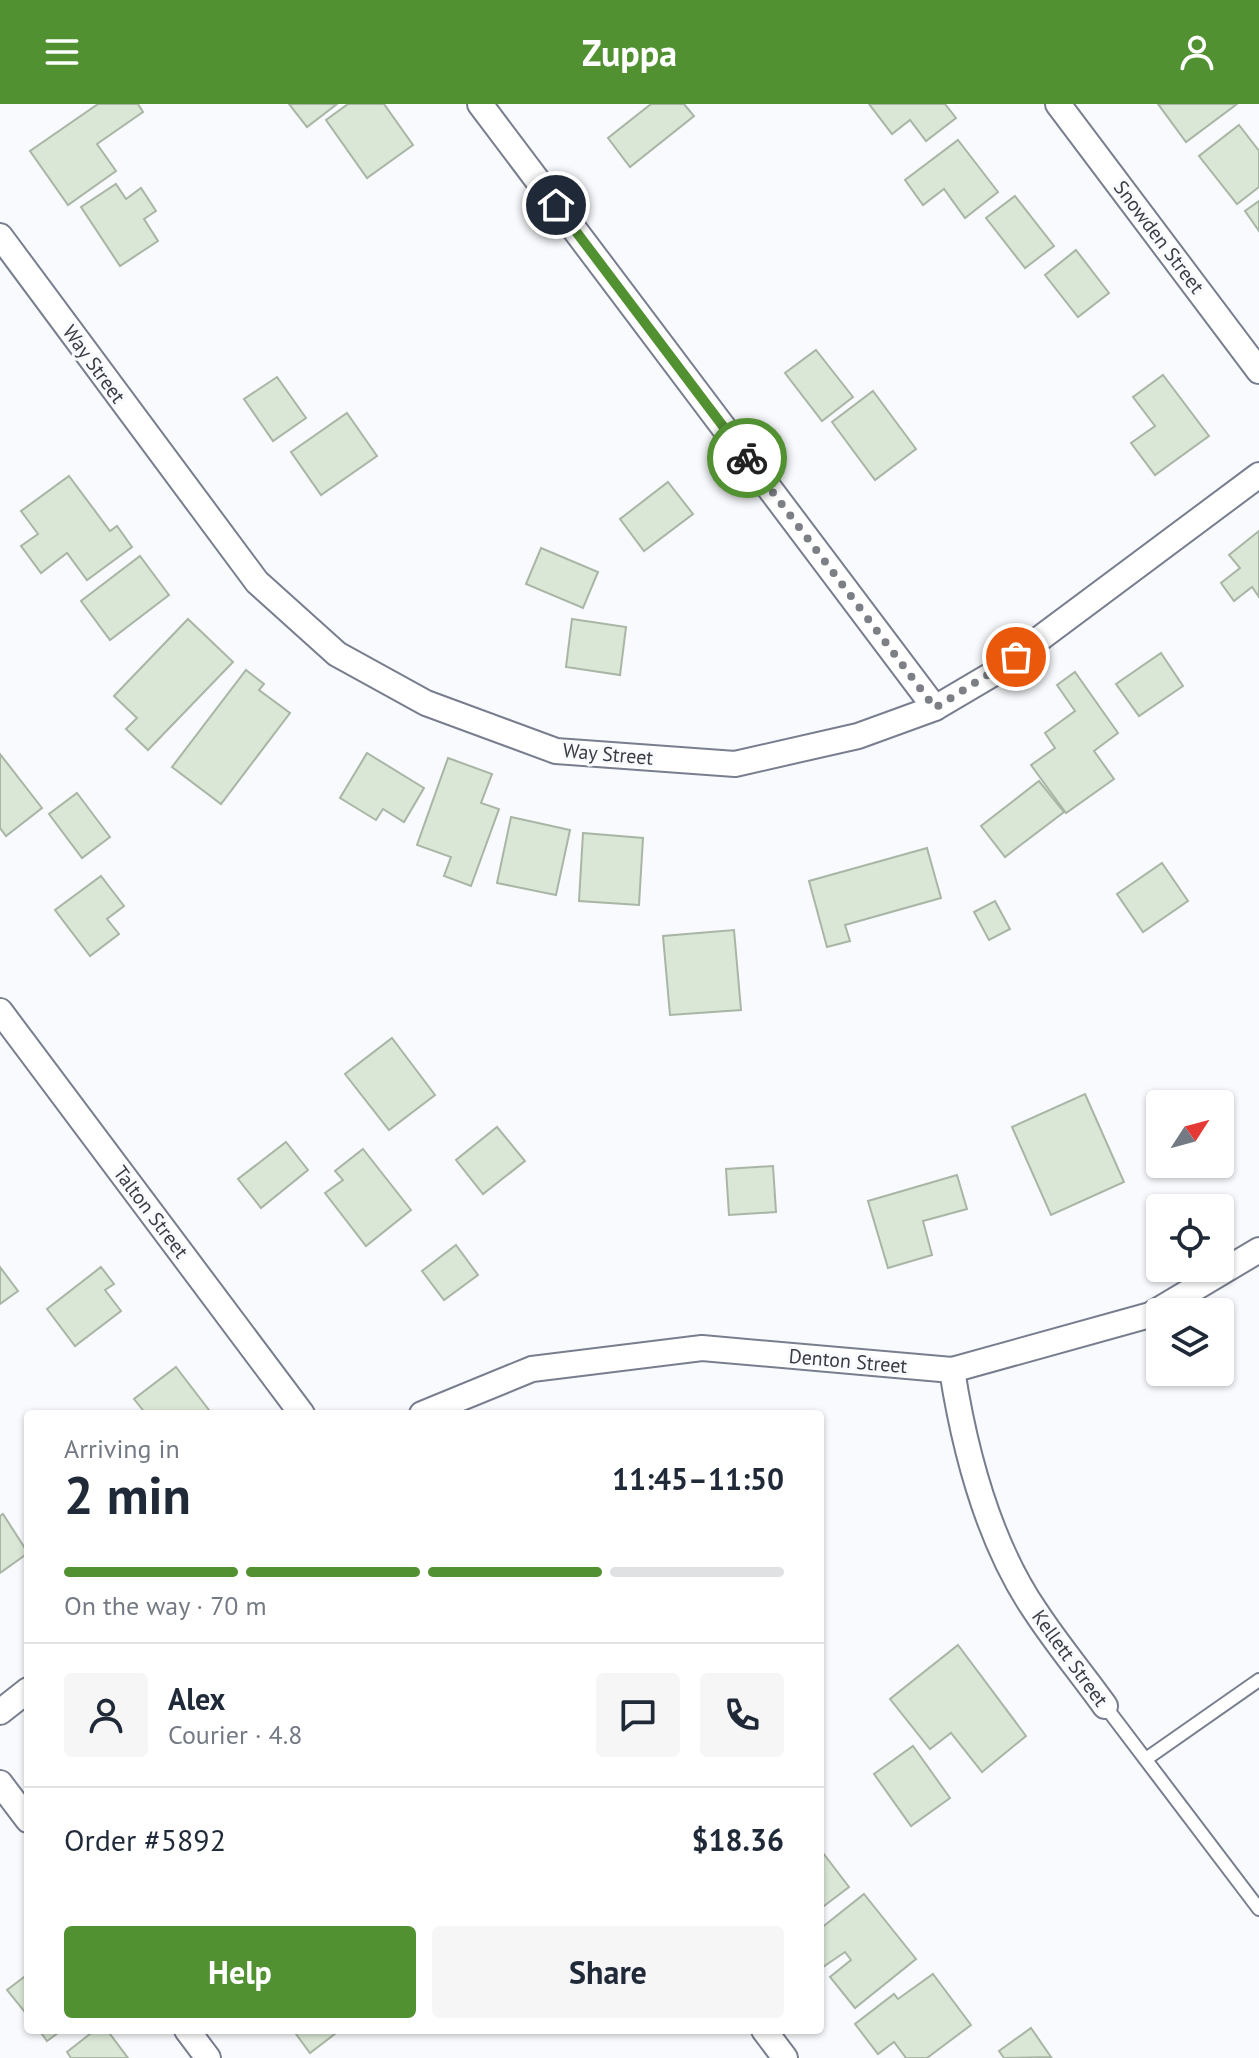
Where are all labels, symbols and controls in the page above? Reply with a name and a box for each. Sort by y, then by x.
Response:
text: Zuppa [582,29,677,76]
icon: menu [40,30,84,74]
icon: person [1175,30,1219,74]
pin [522,171,590,239]
street label: Snowden Street [1108,175,1210,299]
icon: home [534,183,578,227]
street label: Way Street [57,320,131,408]
courier [707,418,787,498]
icon: bike [725,436,769,480]
pin [982,623,1050,691]
icon: bag [994,635,1038,679]
street label: Way Street [562,737,655,771]
north arrow [1146,1090,1234,1178]
map controls [1146,1090,1234,1386]
street label: Talton Street [108,1160,194,1264]
button: locate [1146,1194,1234,1282]
button: layers [1146,1298,1234,1386]
street label: Denton Street [788,1343,909,1379]
text: Arriving in [64,1432,180,1465]
text: 11:45–11:50 [612,1459,784,1498]
text: 2 min [64,1461,191,1528]
text: On the way · 70 m [64,1589,267,1622]
street label: Kellett Street [1026,1605,1114,1712]
button: person [64,1673,148,1757]
button: chat [596,1673,680,1757]
button: phone [700,1673,784,1757]
text: Alex [168,1679,225,1718]
text: Courier · 4.8 [168,1718,302,1751]
text: Order #5892 [64,1820,226,1859]
text: $18.36 [692,1820,784,1859]
button: Help [64,1926,416,2018]
button: Share [432,1926,784,2018]

